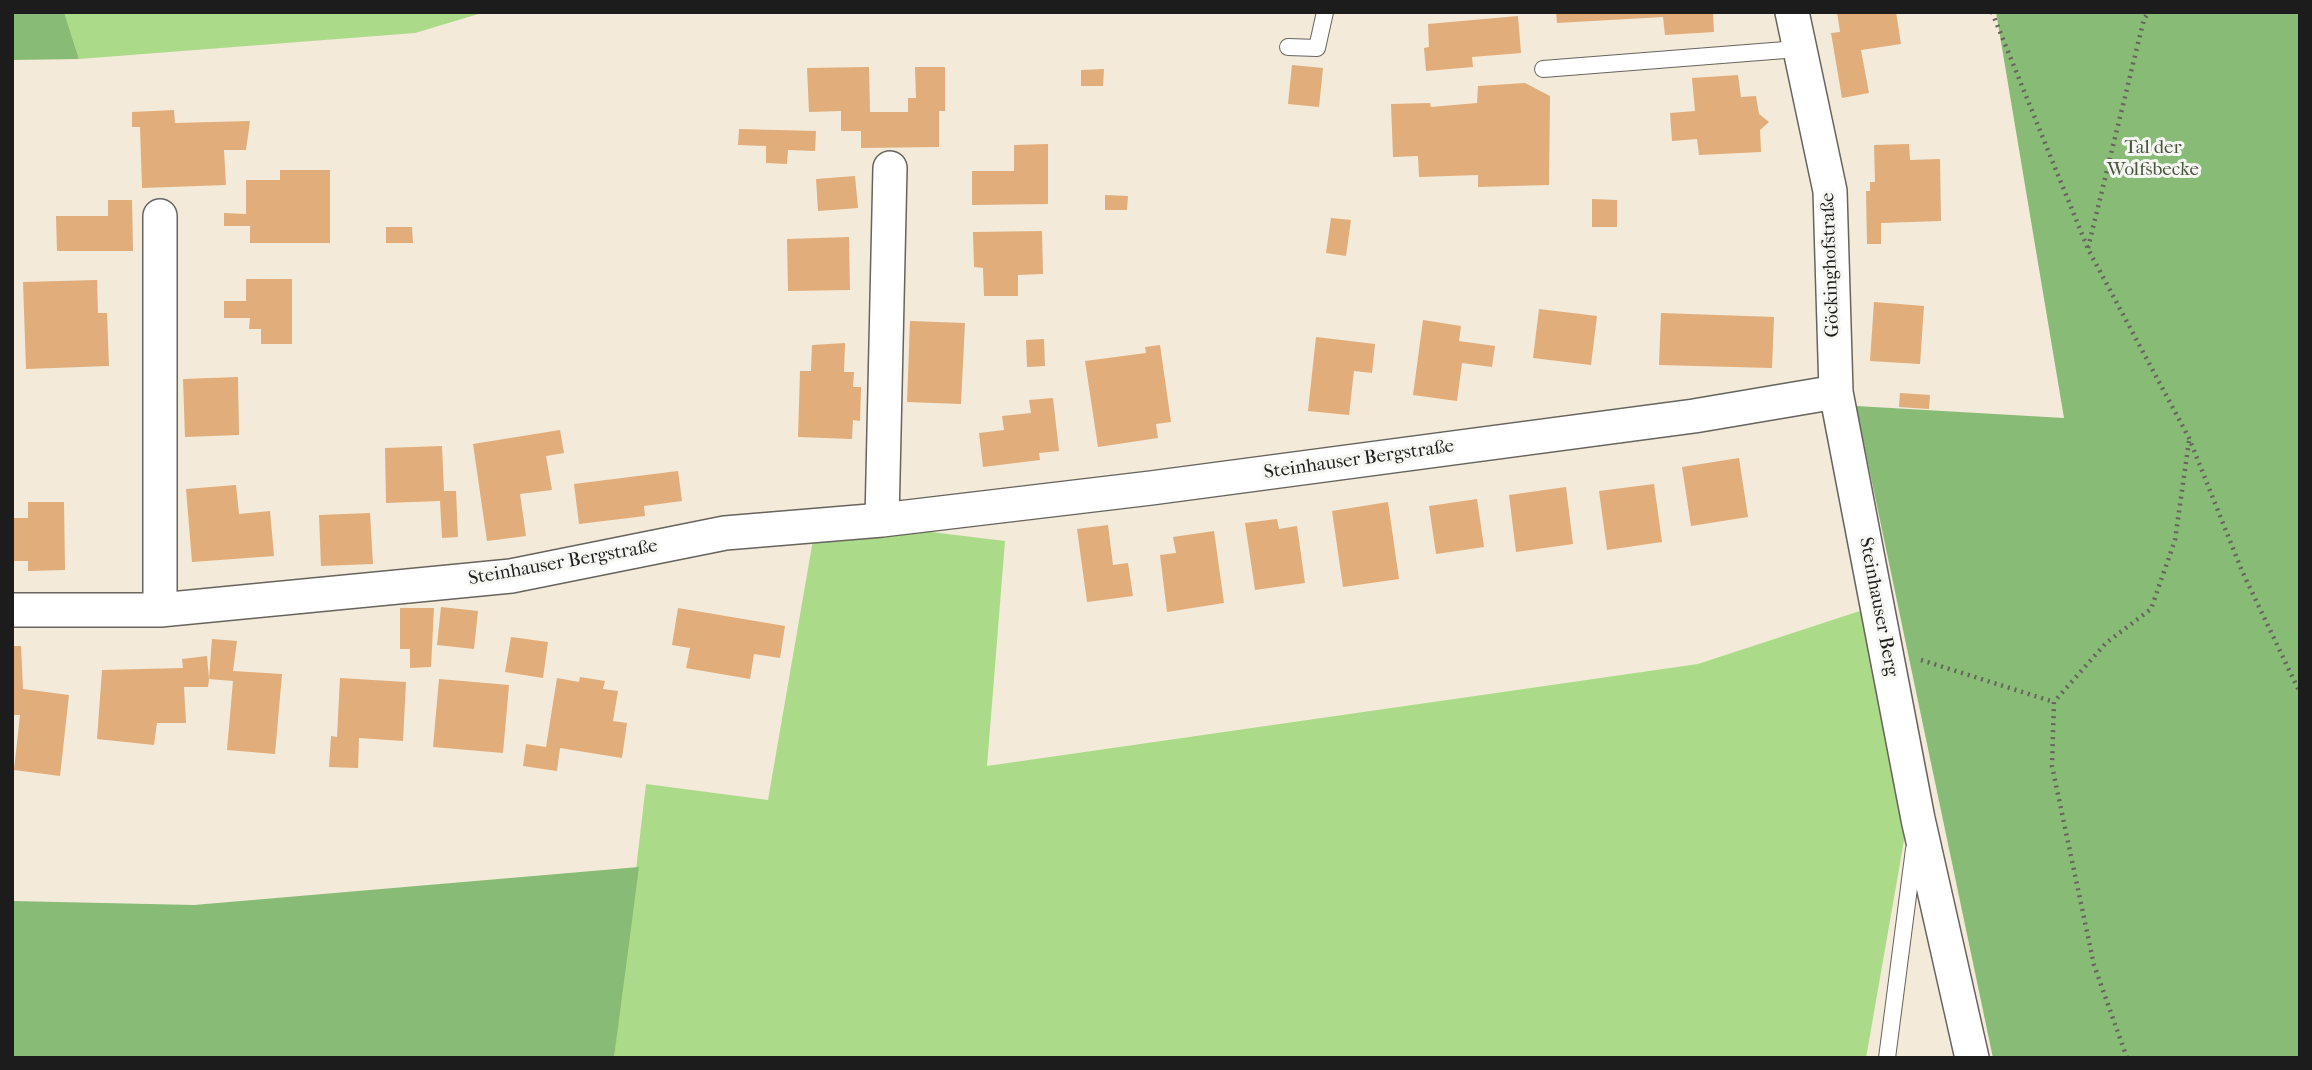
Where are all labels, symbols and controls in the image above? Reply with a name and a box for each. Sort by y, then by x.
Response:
park label: Tal der Wolfsbecke [2107,137,2199,181]
street label: Göckinghofstraße [1817,192,1845,338]
street label: Steinhauser Bergstraße [1262,435,1456,485]
street label: Steinhauser Bergstraße [467,535,659,591]
street label: Steinhauser Berg [1853,535,1903,679]

